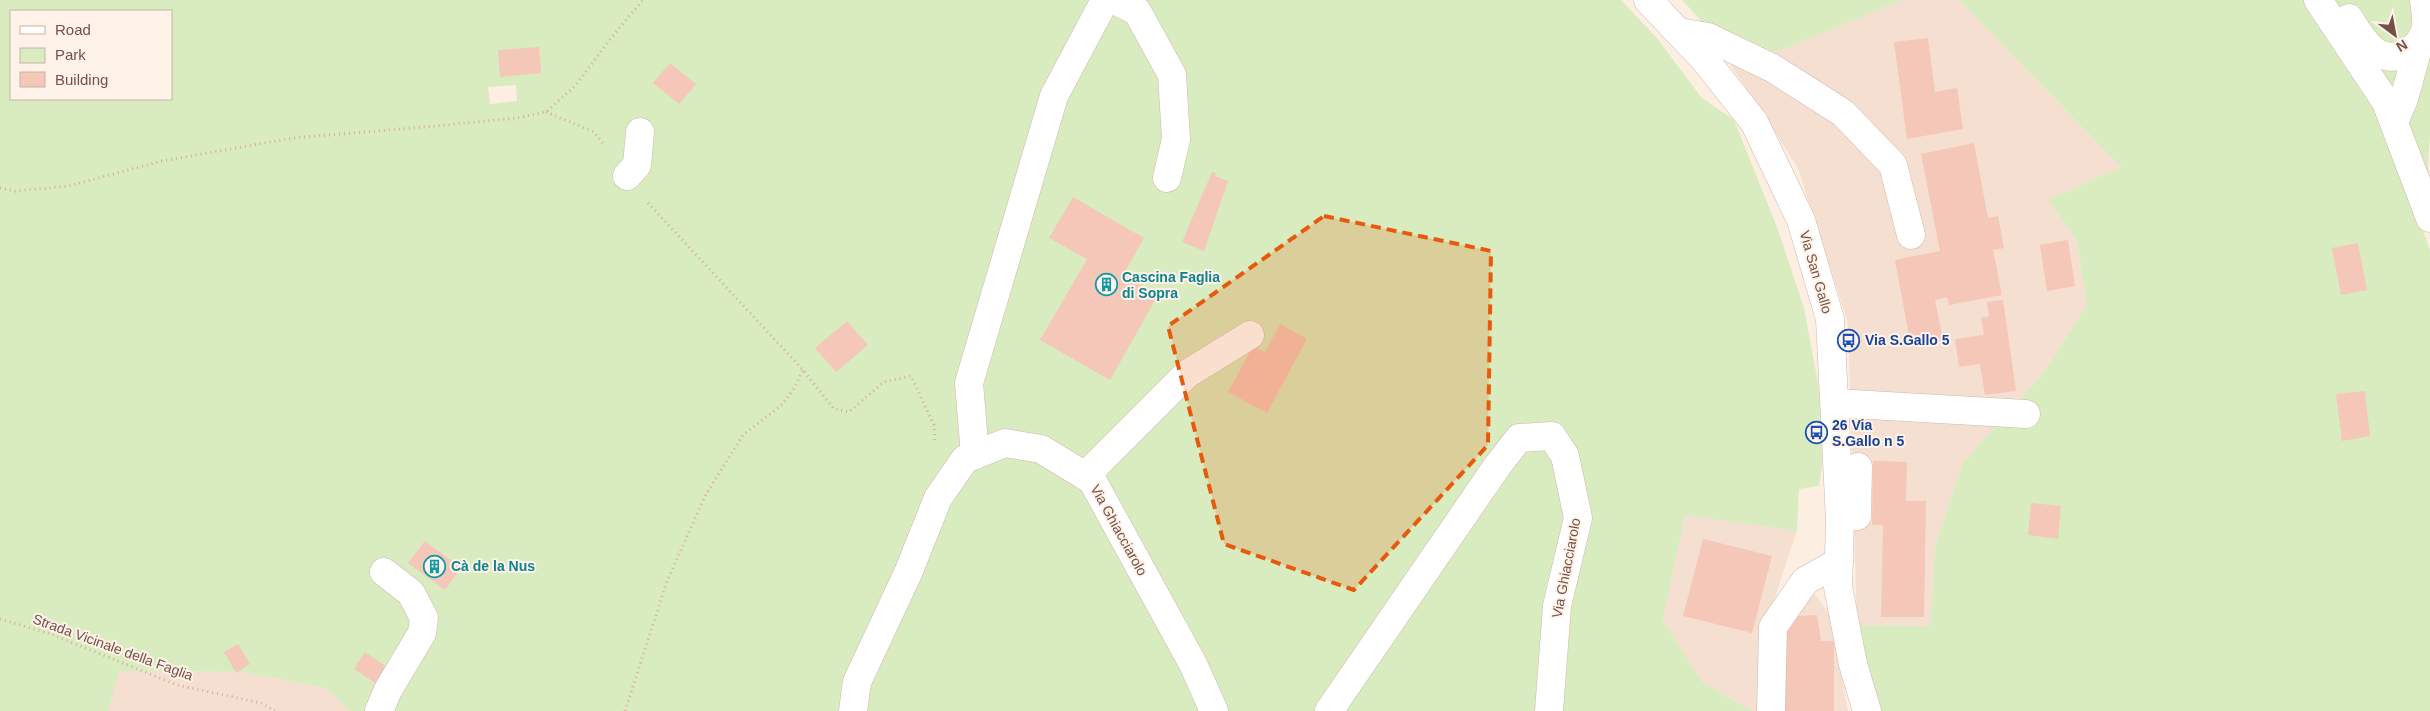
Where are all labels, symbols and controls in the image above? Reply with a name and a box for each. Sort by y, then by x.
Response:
legend [10,10,172,100]
north arrow [2370,10,2420,60]
text: Road [55,21,91,38]
text: N [2393,37,2410,55]
text: Park [55,46,86,63]
text: Building [55,71,108,88]
street label: Via San Gallo [1797,229,1836,315]
place label: Cascina Faglia di Sopra [1122,269,1220,301]
building icon: Cascina Faglia di Sopra [1094,273,1118,297]
bus stop icon: Via S.Gallo 5 [1837,328,1861,352]
place label: Via S.Gallo 5 [1865,332,1950,348]
place label: 26 Via S.Gallo n 5 [1832,417,1905,449]
bus stop icon: 26 Via S.Gallo n 5 [1804,421,1828,445]
street label: Via Ghiacciarolo [1087,482,1151,579]
street label: Via Ghiacciarolo [1548,516,1584,619]
building icon: Cà de la Nus [423,554,447,578]
place label: Cà de la Nus [451,558,535,574]
street label: Strada Vicinale della Faglia [31,611,196,684]

